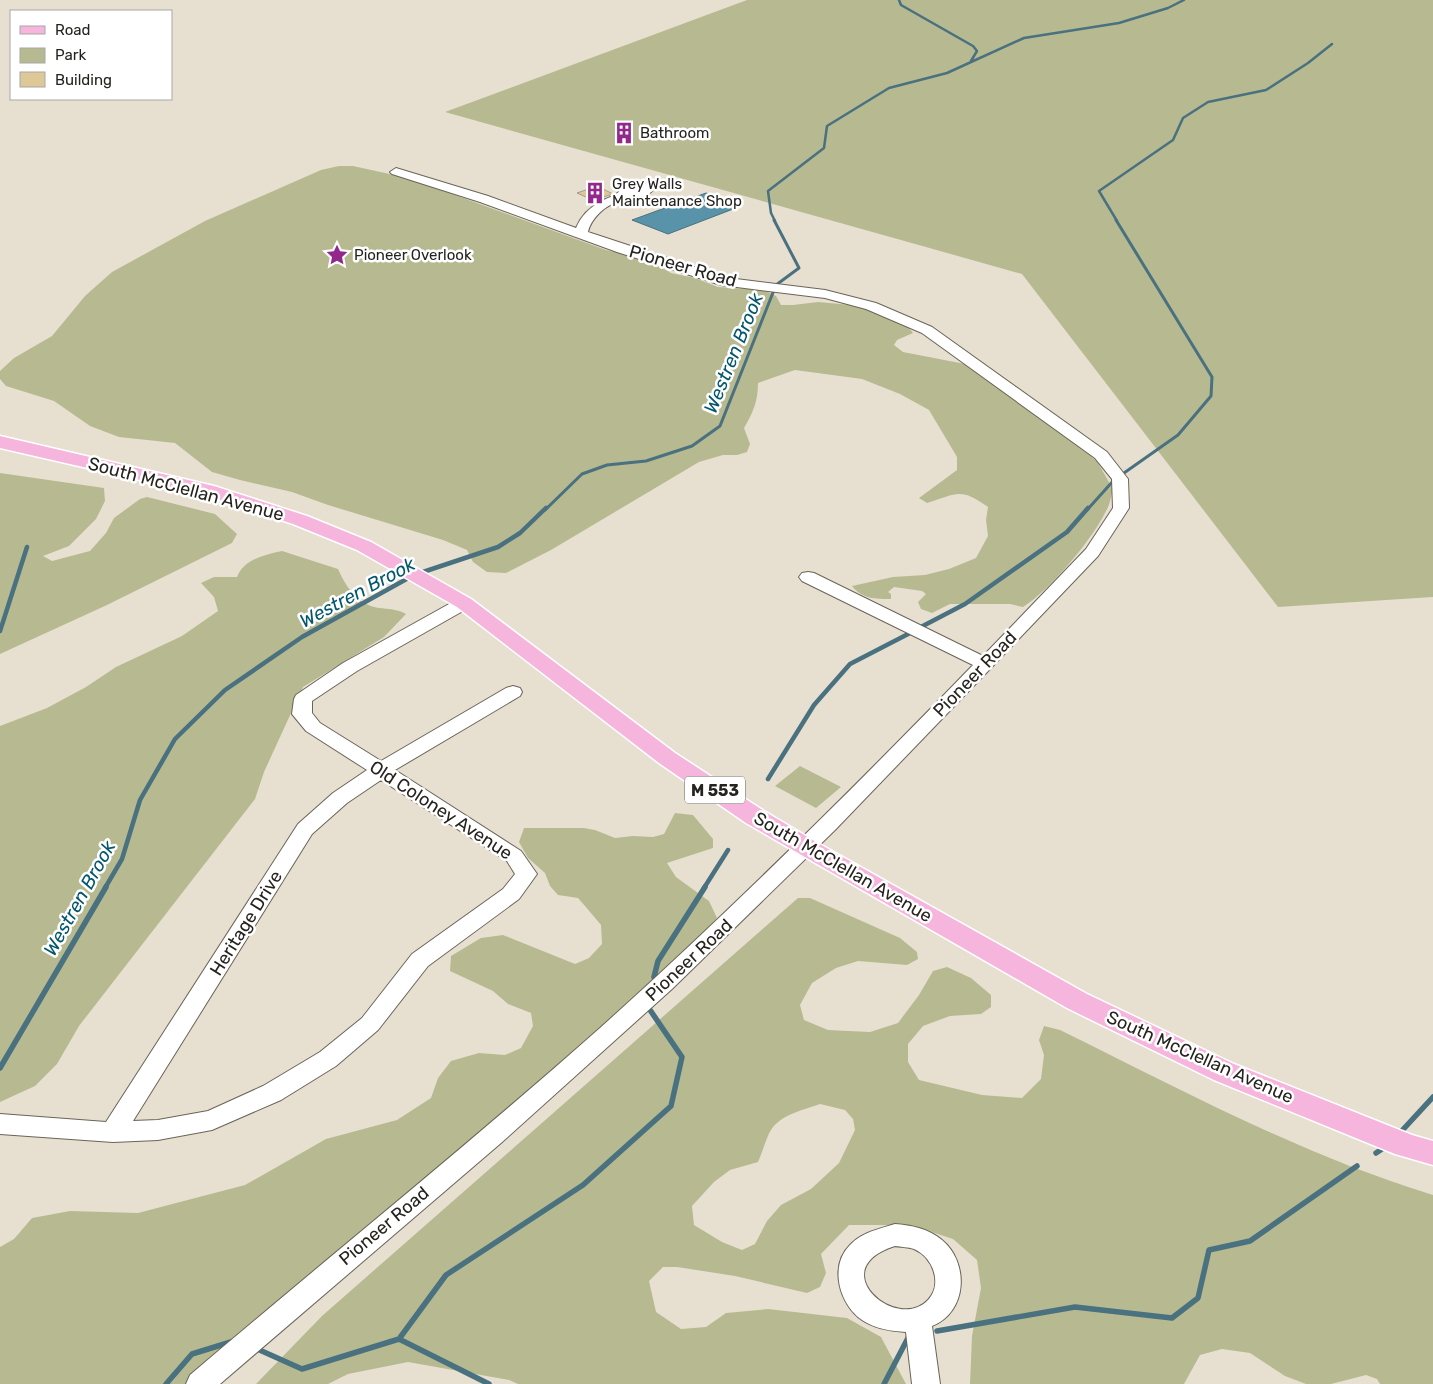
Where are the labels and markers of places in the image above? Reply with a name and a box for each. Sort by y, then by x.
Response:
building icon: Bathroom [611,120,637,146]
place label: Bathroom [640,124,709,142]
place label: Grey Walls Maintenance Shop [612,175,742,210]
building icon: Grey Walls Maintenance Shop [582,180,608,206]
place icon: Pioneer Overlook [324,242,350,268]
place label: Pioneer Overlook [354,246,472,264]

